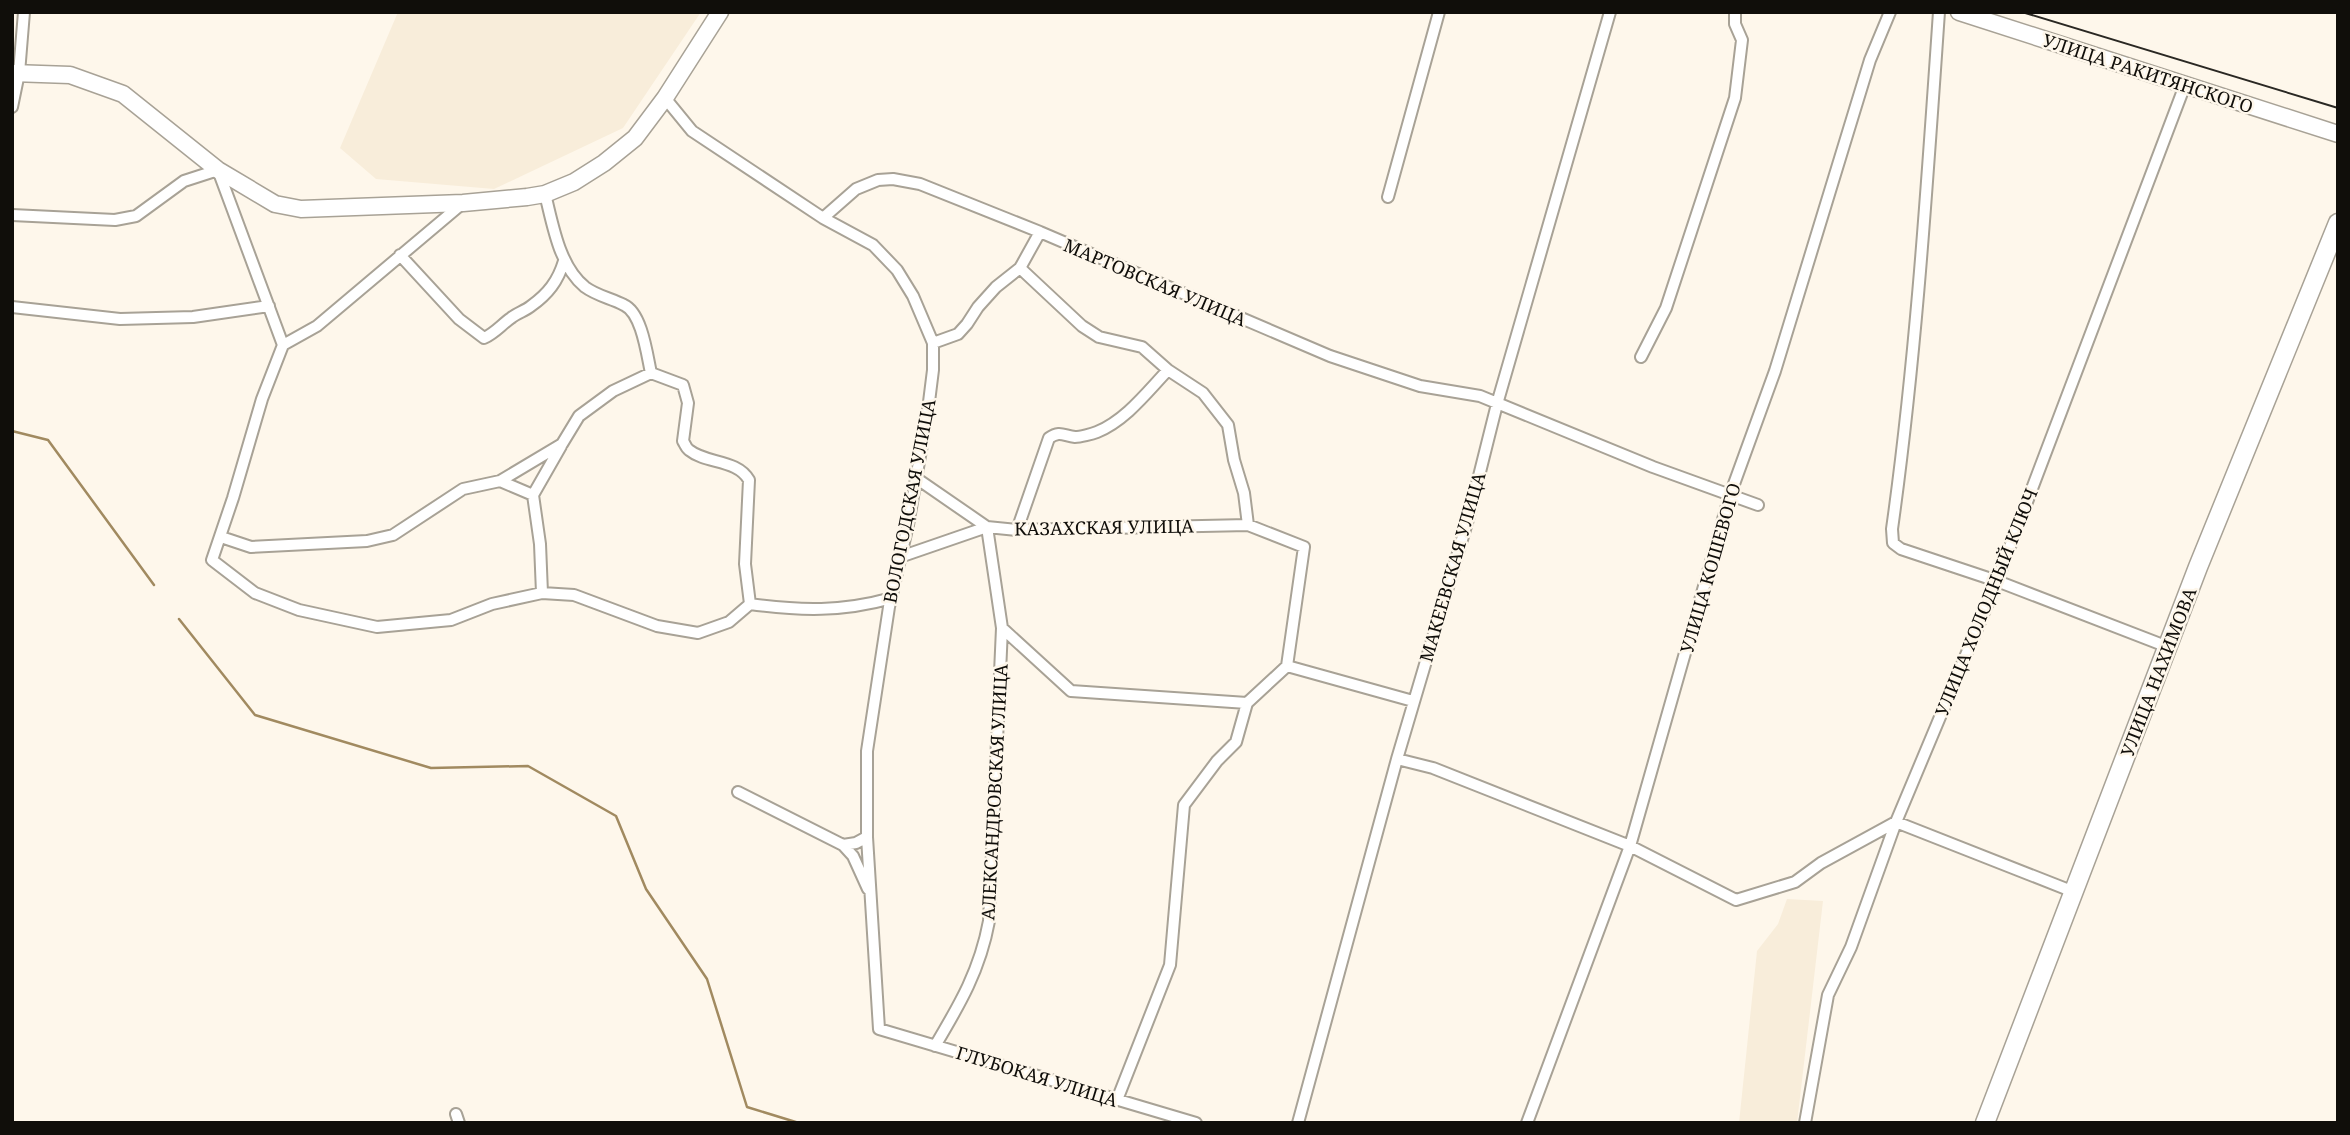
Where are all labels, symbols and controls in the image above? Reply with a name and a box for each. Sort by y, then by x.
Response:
street label: УЛИЦА РАКИТЯНСКОГО [2040,28,2256,118]
street label: МАРТОВСКАЯ УЛИЦА [1060,233,1250,332]
street label: ВОЛОГОДСКАЯ УЛИЦА [877,397,941,605]
street label: МАКЕЕВСКАЯ УЛИЦА [1413,469,1491,665]
street label: УЛИЦА КОШЕВОГО [1674,480,1746,656]
street label: УЛИЦА ХОЛОДНЫЙ КЛЮЧ [1929,484,2043,720]
street label: КАЗАХСКАЯ УЛИЦА [1014,513,1194,541]
street label: УЛИЦА НАХИМОВА [2115,584,2201,760]
street label: АЛЕКСАНДРОВСКАЯ УЛИЦА [975,663,1013,921]
street label: ГЛУБОКАЯ УЛИЦА [953,1040,1121,1112]

